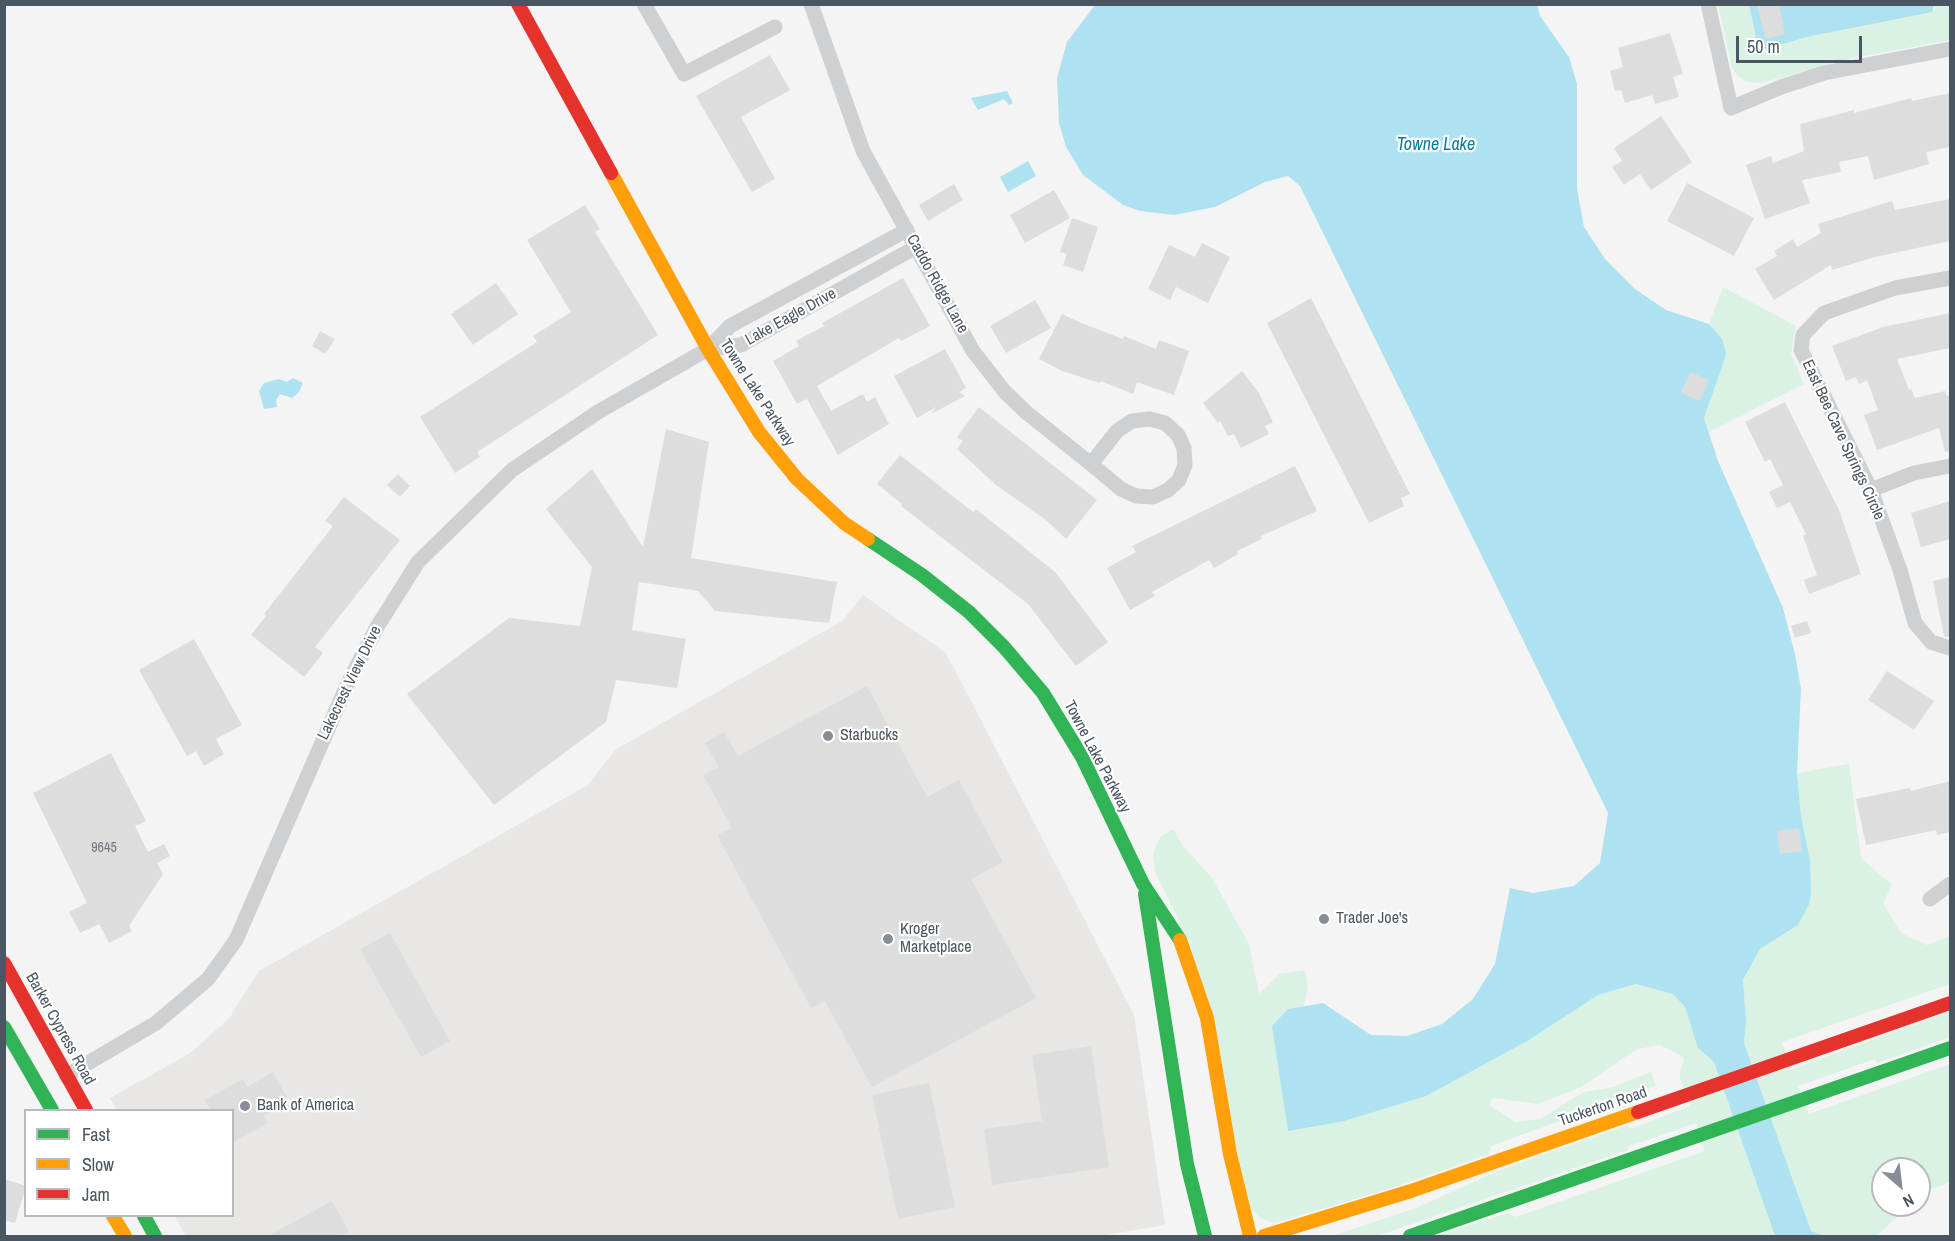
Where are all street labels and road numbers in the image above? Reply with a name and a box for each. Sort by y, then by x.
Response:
street label: Caddo Ridge Lane [902,231,972,337]
street label: Lake Eagle Drive [742,284,840,350]
street label: Towne Lake Parkway [715,336,799,450]
street label: East Bee Cave Springs Circle [1797,357,1889,523]
street label: Lakecrest View Drive [314,623,386,743]
street label: Towne Lake Parkway [1059,698,1135,816]
street label: Barker Cypress Road [21,970,99,1088]
street label: Tuckerton Road [1556,1083,1650,1131]

